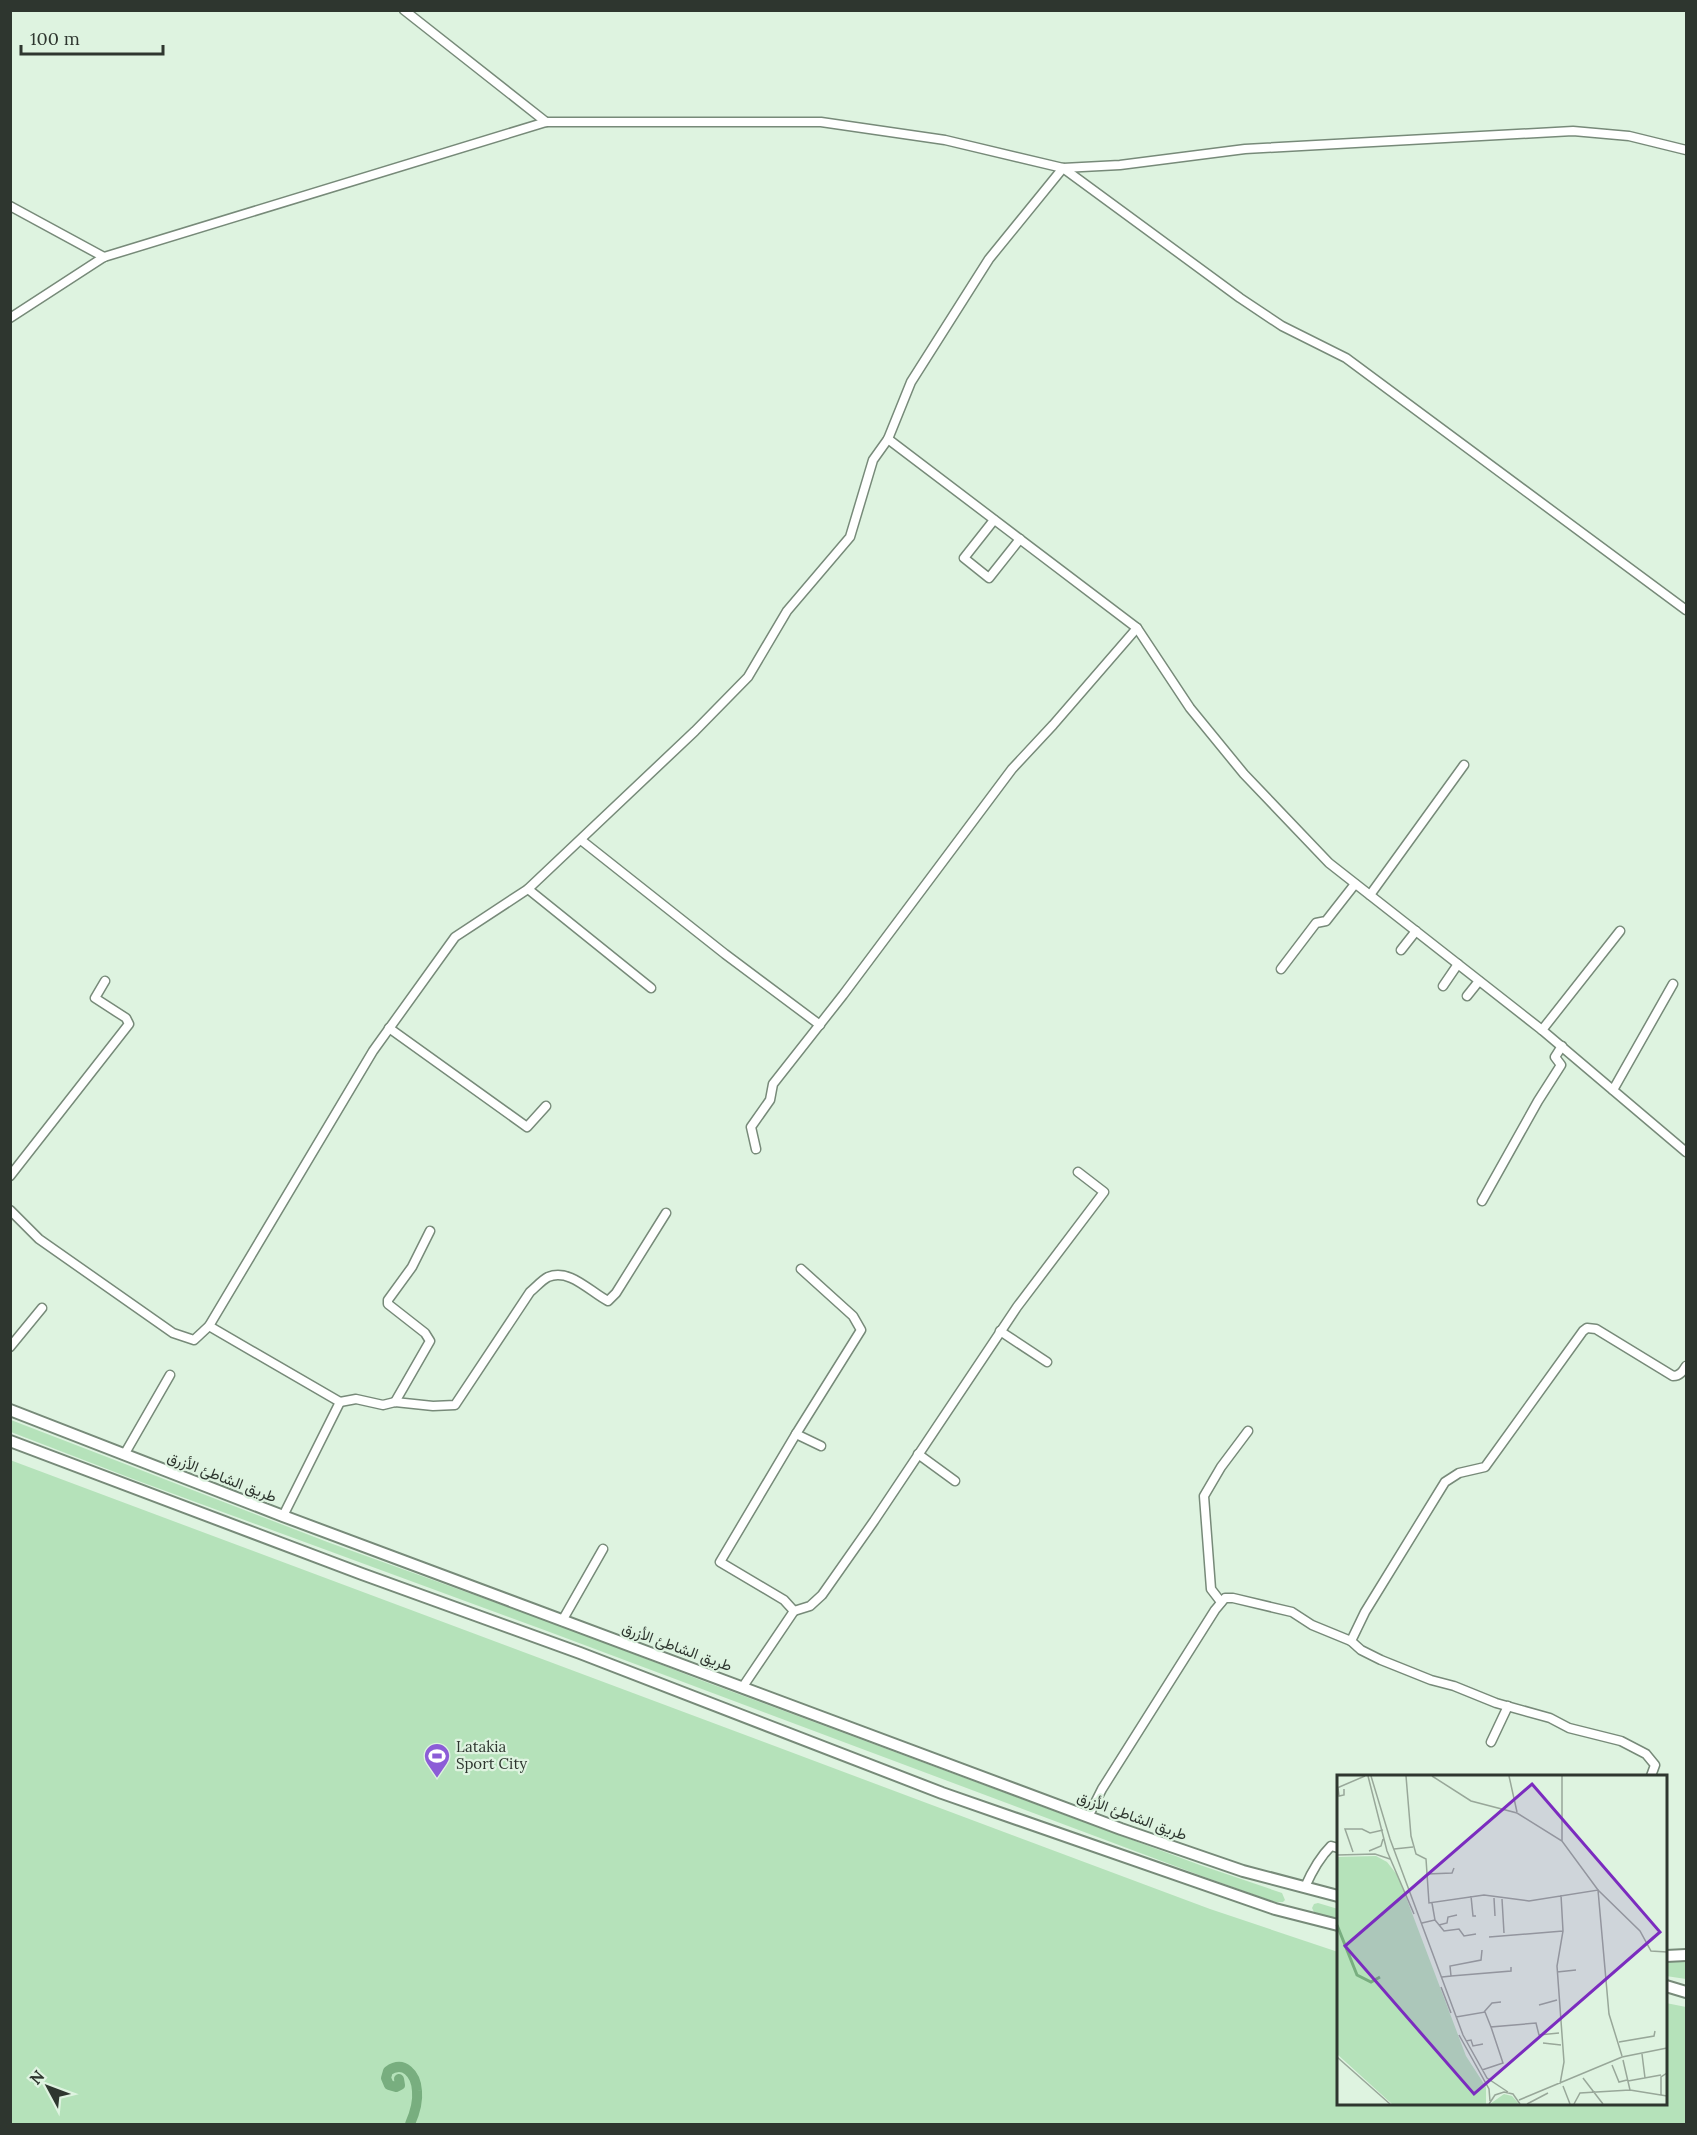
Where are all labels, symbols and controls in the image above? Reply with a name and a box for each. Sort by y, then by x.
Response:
scale bar [21,18,164,56]
text: 100 m [30,27,80,50]
street label: طريق الشاطئ الأزرق [164,1447,280,1507]
street label: طريق الشاطئ الأزرق [619,1618,735,1676]
place label: Latakia Sport City [456,1737,527,1773]
sports icon: Latakia Sport City [422,1741,452,1779]
inset map [1337,1775,1667,2105]
street label: طريق الشاطئ الأزرق [1074,1787,1190,1845]
north arrow [18,2057,78,2117]
text: N [25,2066,48,2088]

